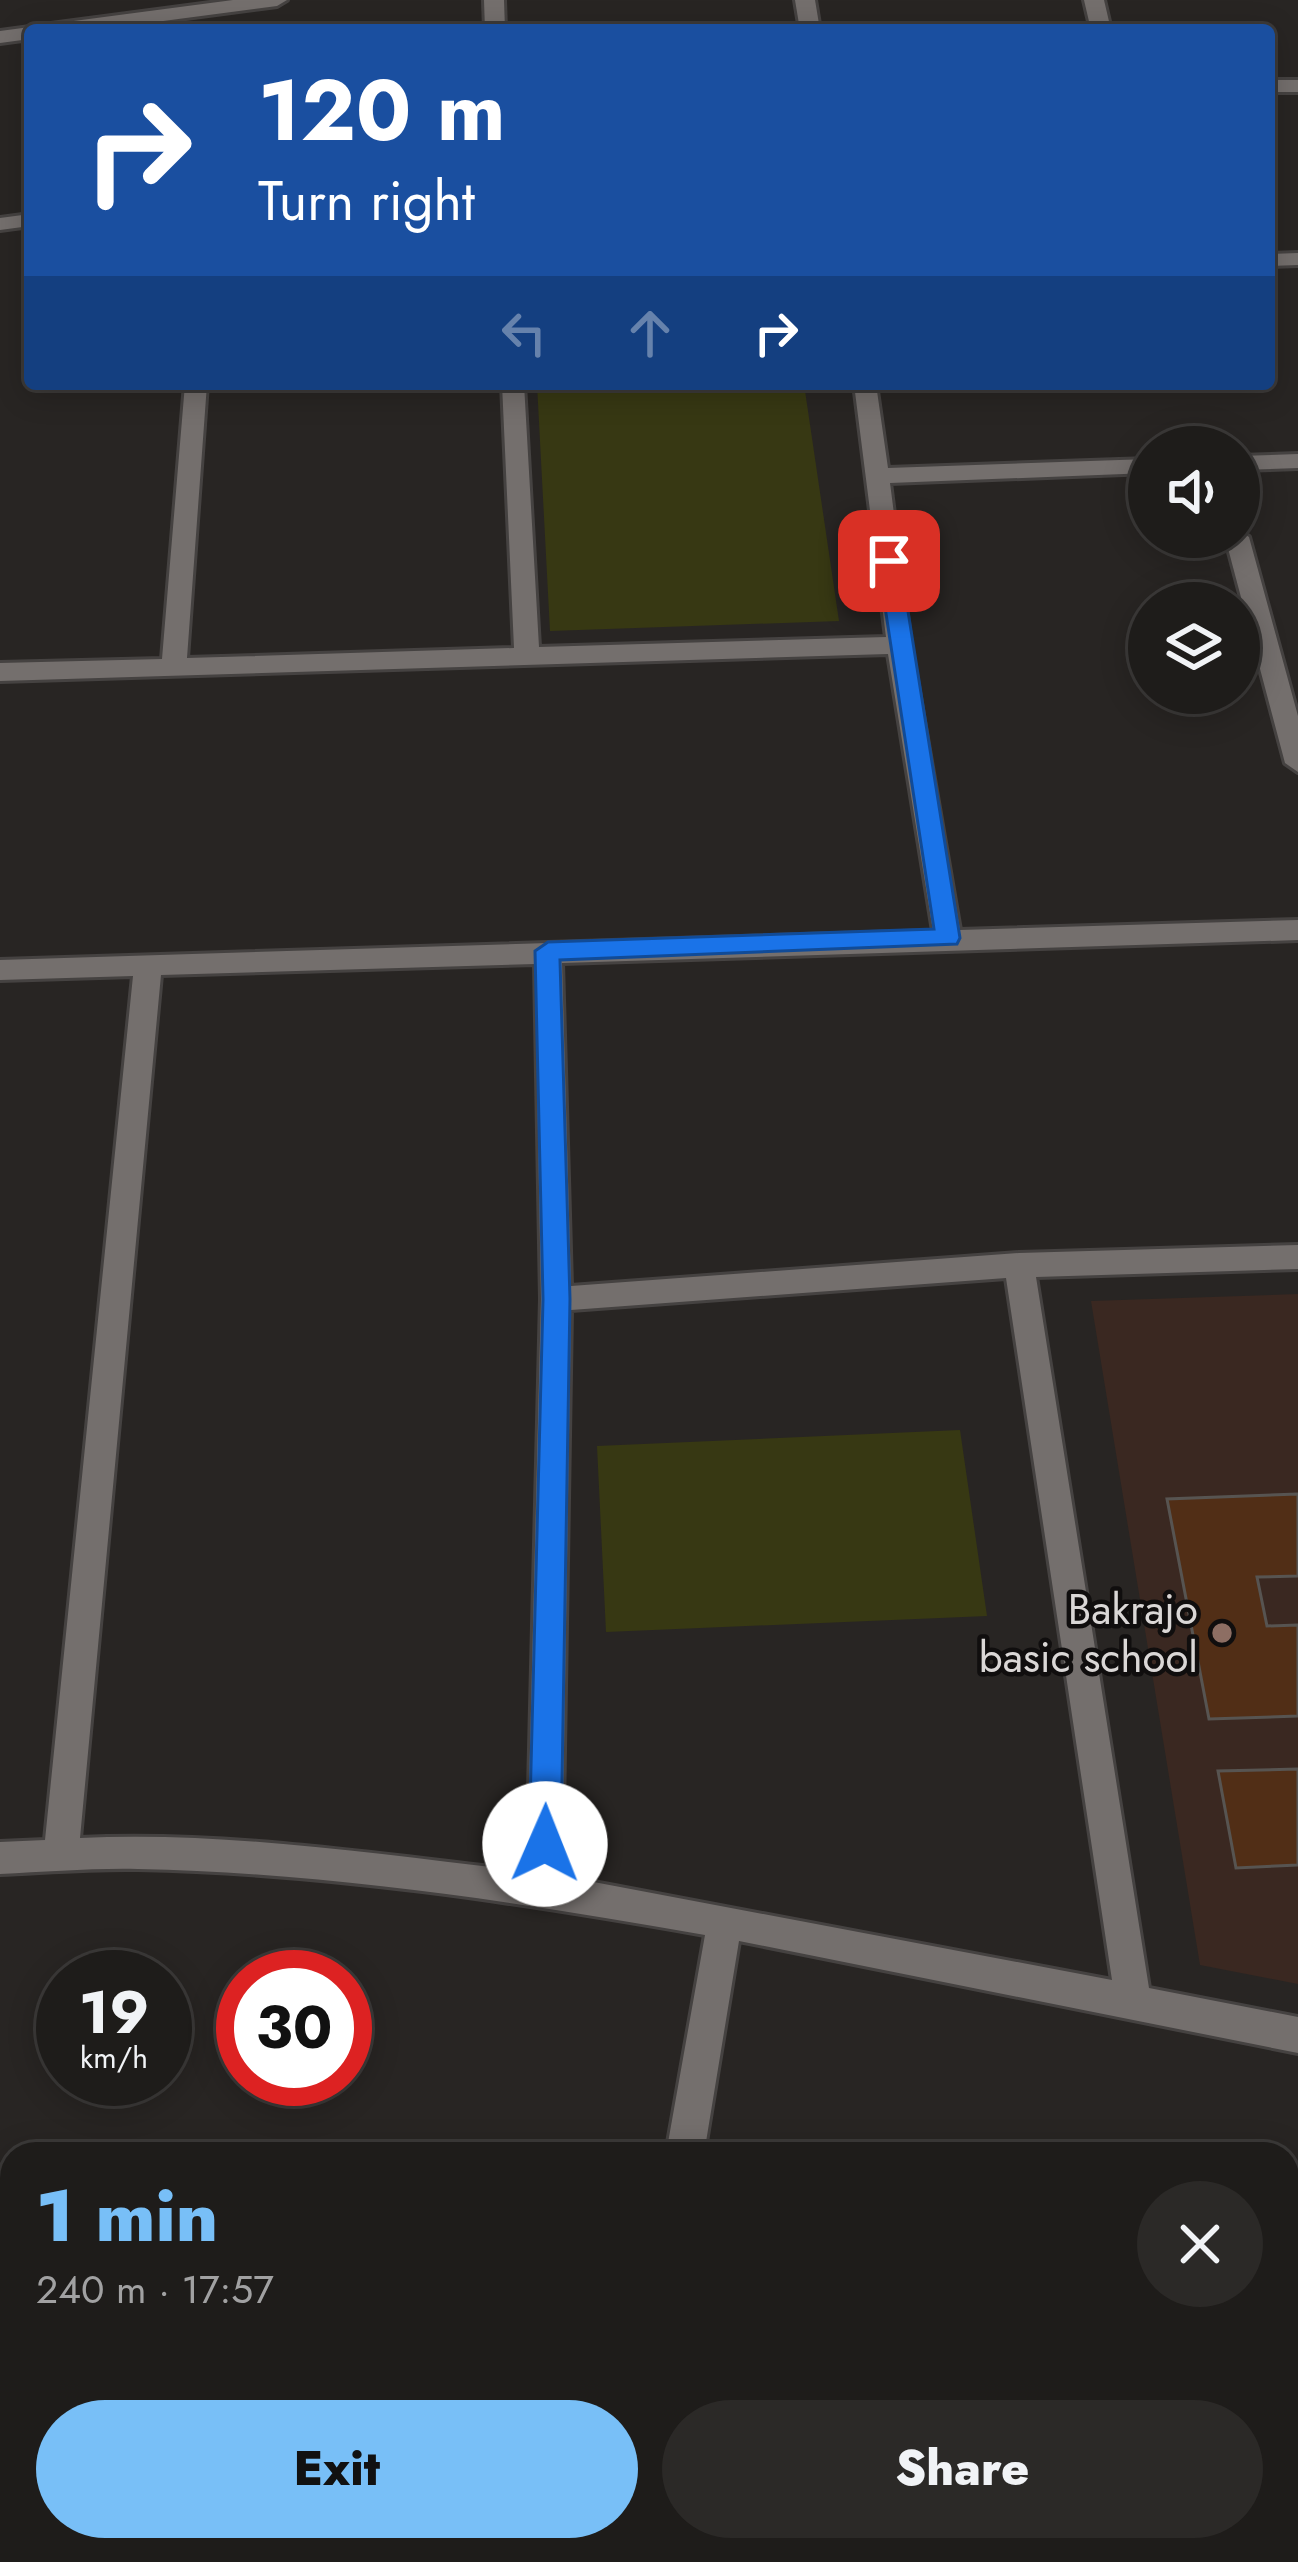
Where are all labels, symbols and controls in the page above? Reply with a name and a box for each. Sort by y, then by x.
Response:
text: 120 m [258,50,506,172]
icon: right [60,72,216,228]
text: Turn right [258,162,475,240]
icon: left [491,300,557,366]
icon: ahead [617,300,683,366]
icon: right [743,300,809,366]
map controls [1128,426,1260,714]
button: sound [1128,426,1260,558]
pin [838,510,940,612]
icon: arrive [856,528,922,594]
button: layers [1128,582,1260,714]
place label: Bakrajo basic school [979,1579,1198,1688]
marker: Bakrajo basic school [1209,1620,1235,1646]
position arrow [482,1781,608,1907]
speed limit sign: 30 [216,1950,372,2106]
text: 19 [79,1969,149,2056]
text: km/h [80,2036,148,2079]
text: 1 min [36,2164,218,2268]
button: close [1137,2181,1263,2307]
text: 240 m · 17:57 [36,2261,274,2318]
button: Exit [36,2400,638,2538]
button: Share [662,2400,1263,2538]

